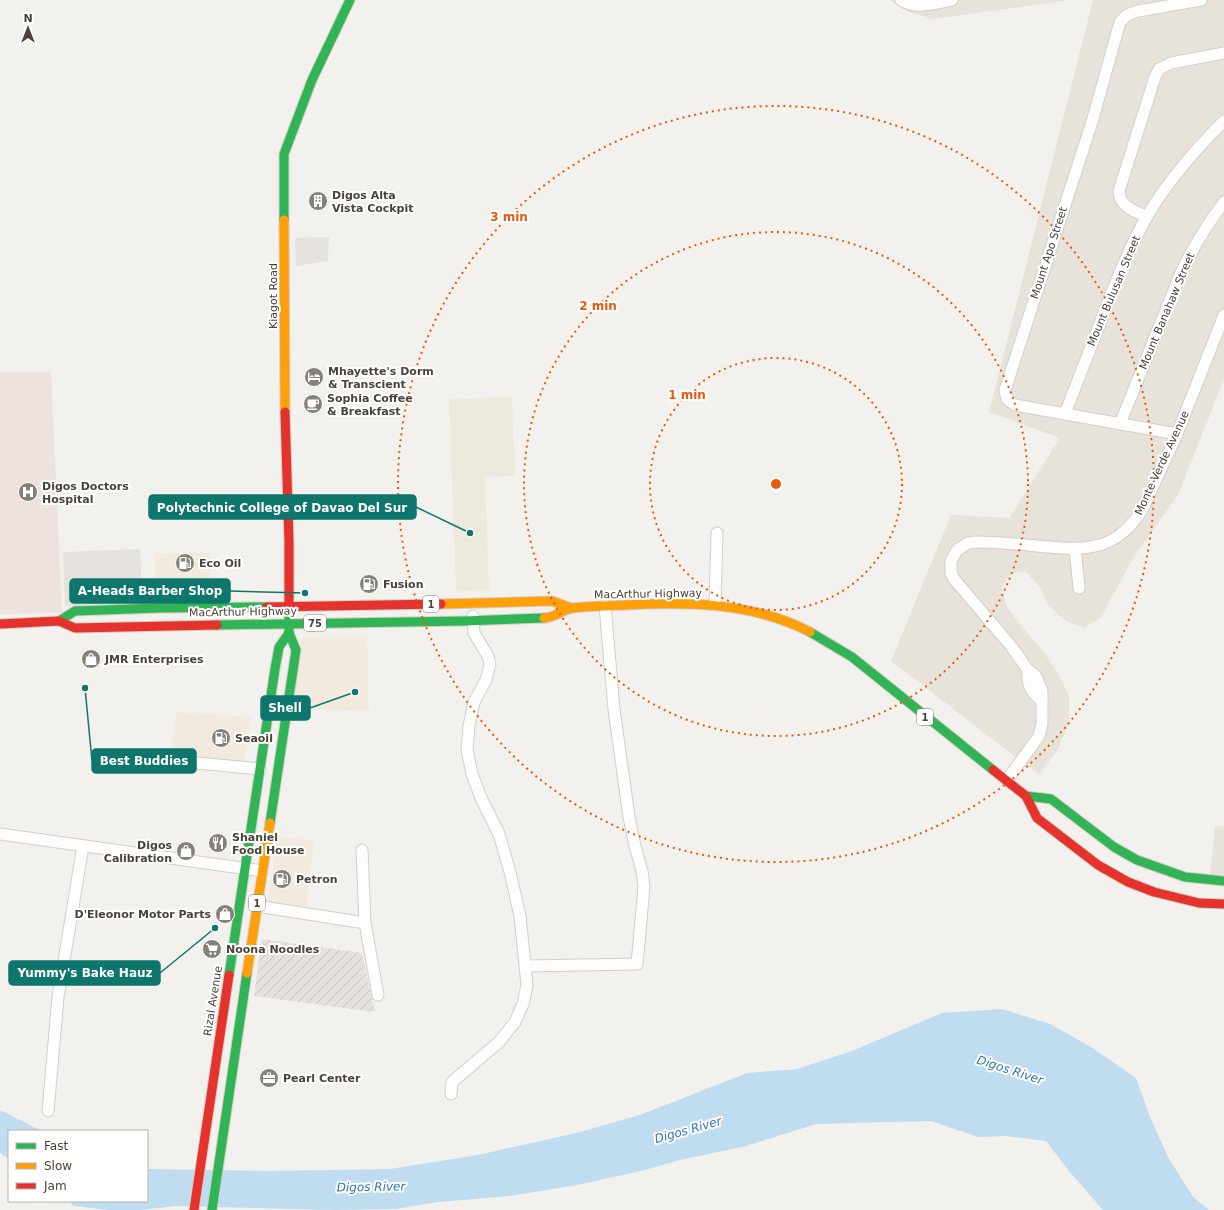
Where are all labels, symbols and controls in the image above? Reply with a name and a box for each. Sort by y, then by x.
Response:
north arrow [8,8,48,48]
text: N [23,12,33,25]
place label: Digos Alta Vista Cockpit [332,189,414,215]
building icon: Digos Alta Vista Cockpit [307,190,329,212]
street label: Mount Apo Street [1028,205,1070,301]
text: 3 min [490,210,528,224]
street label: Mount Bulusan Street [1085,233,1143,348]
street label: Mount Banahaw Street [1136,250,1198,371]
street label: Kiagot Road [267,263,280,329]
text: 2 min [579,299,617,313]
place label: Mhayette's Dorm & Transcient [328,365,434,391]
hotel icon: Mhayette's Dorm & Transcient [303,366,325,388]
text: 1 min [668,388,706,402]
place label: Sophia Coffee & Breakfast [327,392,413,418]
cafe icon: Sophia Coffee & Breakfast [302,393,324,415]
street label: Monte Verde Avenue [1132,409,1192,517]
centre of rings [769,477,783,491]
place label: Digos Doctors Hospital [42,480,129,506]
hospital icon: Digos Doctors Hospital [17,481,39,503]
callout: Polytechnic College of Davao Del Sur [149,495,416,519]
text: Polytechnic College of Davao Del Sur [157,501,407,515]
fuel station icon: Eco Oil [174,552,196,574]
place label: Eco Oil [199,557,241,570]
fuel station icon: Fusion [358,573,380,595]
place label: Fusion [383,578,424,591]
callout: A-Heads Barber Shop [70,579,230,603]
text: A-Heads Barber Shop [78,584,223,598]
street label: MacArthur Highway [594,587,703,601]
road number: 1 [423,596,439,612]
street label: MacArthur Highway [189,605,298,619]
road number: 75 [304,615,326,631]
shop icon: JMR Enterprises [80,648,102,670]
place label: JMR Enterprises [104,653,204,666]
callout: Shell [261,696,310,720]
text: Shell [268,701,302,715]
road number: 1 [917,709,933,725]
fuel station icon: Seaoil [210,727,232,749]
place label: Seaoil [235,732,273,745]
callout: Best Buddies [92,749,196,773]
text: Best Buddies [100,754,188,768]
place label: Shaniel Food House [232,831,305,857]
restaurant icon: Shaniel Food House [207,832,229,854]
place label: Digos Calibration [104,839,172,865]
shop icon: Digos Calibration [175,840,197,862]
fuel station icon: Petron [271,868,293,890]
place label: Petron [296,873,338,886]
road number: 1 [249,895,265,911]
shop icon: D'Eleonor Motor Parts [214,903,236,925]
place label: D'Eleonor Motor Parts [75,908,211,921]
supermarket icon: Noona Noodles [201,938,223,960]
place label: Noona Noodles [226,943,320,956]
callout: Yummy's Bake Hauz [9,961,160,985]
street label: Rizal Avenue [201,965,225,1037]
text: Yummy's Bake Hauz [16,966,153,980]
water label: Digos River [975,1053,1046,1088]
office icon: Pearl Center [258,1067,280,1089]
place label: Pearl Center [283,1072,361,1085]
water label: Digos River [653,1114,724,1146]
legend [8,1130,148,1202]
text: Fast [44,1139,68,1153]
text: Slow [44,1159,72,1173]
text: Jam [43,1179,67,1193]
water label: Digos River [337,1179,407,1195]

